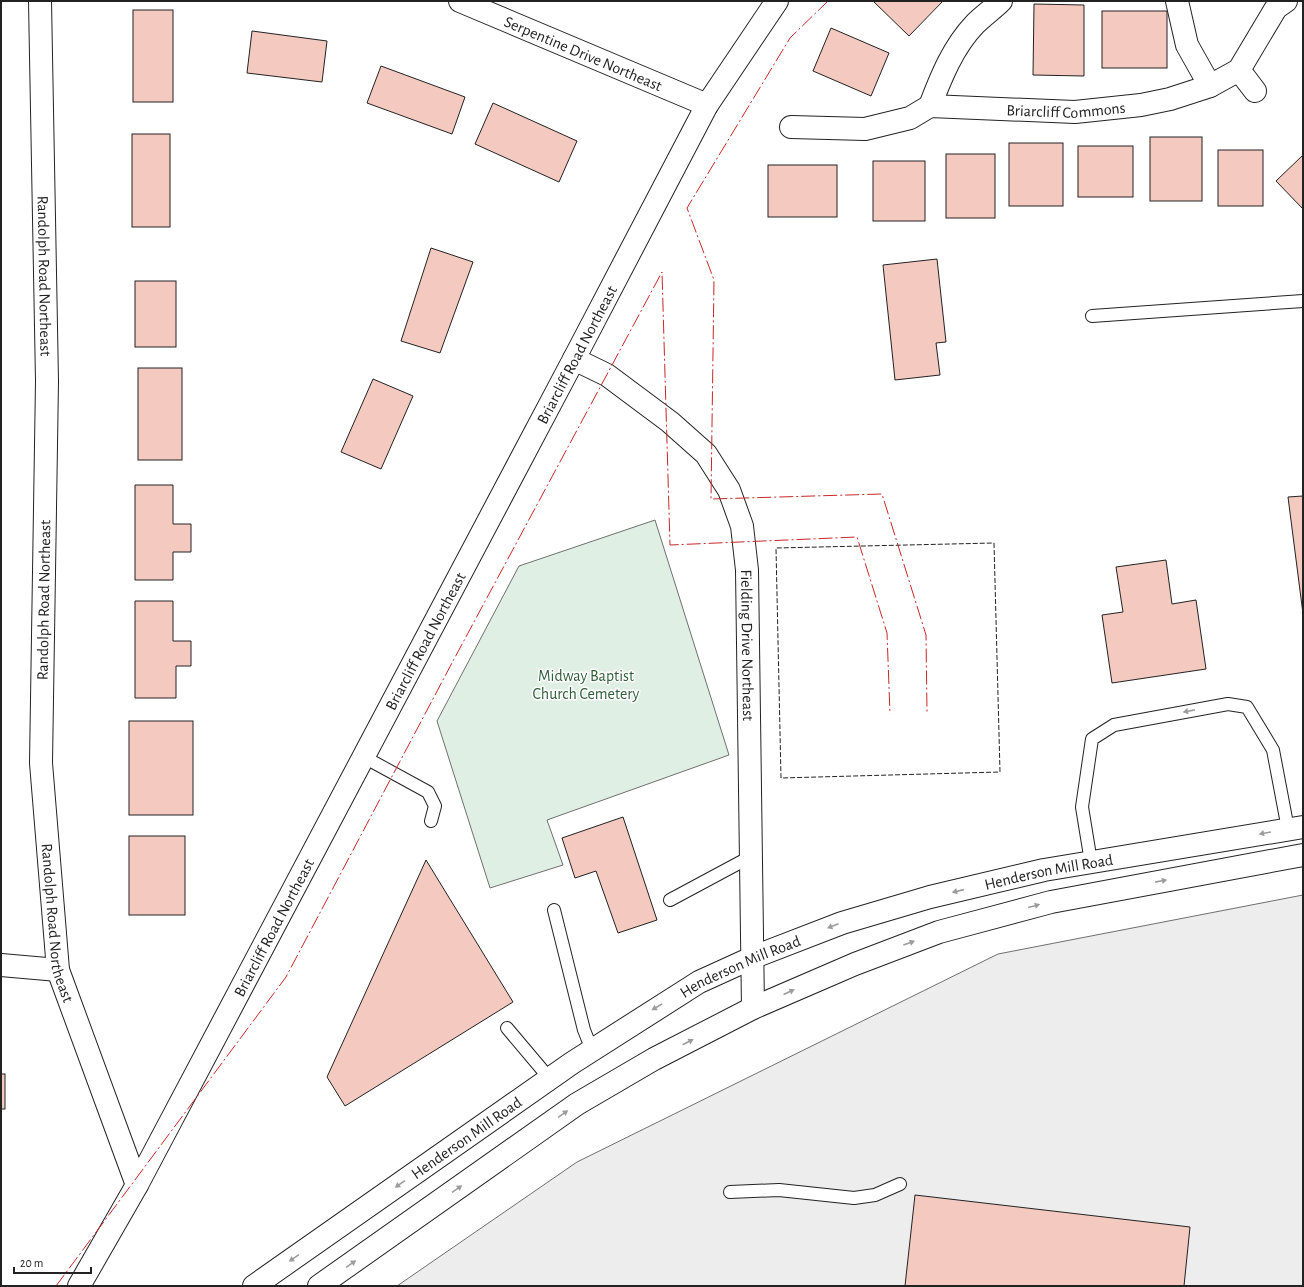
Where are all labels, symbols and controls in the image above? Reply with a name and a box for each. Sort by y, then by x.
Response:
street label: Serpentine Drive Northeast [502,14,664,94]
street label: Briarcliff Commons [1006,100,1126,121]
street label: Randolph Road Northeast [35,196,54,356]
street label: Briarcliff Road Northeast [534,283,620,427]
street label: Randolph Road Northeast [35,520,53,680]
street label: Fielding Drive Northeast [738,569,756,721]
street label: Briarcliff Road Northeast [383,570,469,713]
park label: Midway Baptist Church Cemetery [533,668,640,703]
one-way arrow [1183,708,1196,714]
one-way arrow [1258,830,1271,836]
street label: Randolph Road Northeast [39,843,76,1005]
street label: Henderson Mill Road [983,852,1114,893]
street label: Briarcliff Road Northeast [231,856,317,999]
one-way arrow [1155,878,1167,884]
one-way arrow [952,888,964,894]
one-way arrow [1028,903,1040,909]
one-way arrow [827,924,839,930]
street label: Henderson Mill Road [677,933,803,1001]
one-way arrow [904,940,916,946]
one-way arrow [783,989,795,996]
one-way arrow [651,1004,663,1011]
one-way arrow [682,1038,693,1045]
street label: Henderson Mill Road [409,1094,525,1182]
one-way arrow [558,1110,569,1118]
one-way arrow [395,1180,406,1188]
one-way arrow [452,1185,462,1193]
scale bar [14,1249,91,1275]
one-way arrow [288,1254,299,1262]
text: 20 m [20,1257,43,1269]
one-way arrow [345,1260,356,1268]

